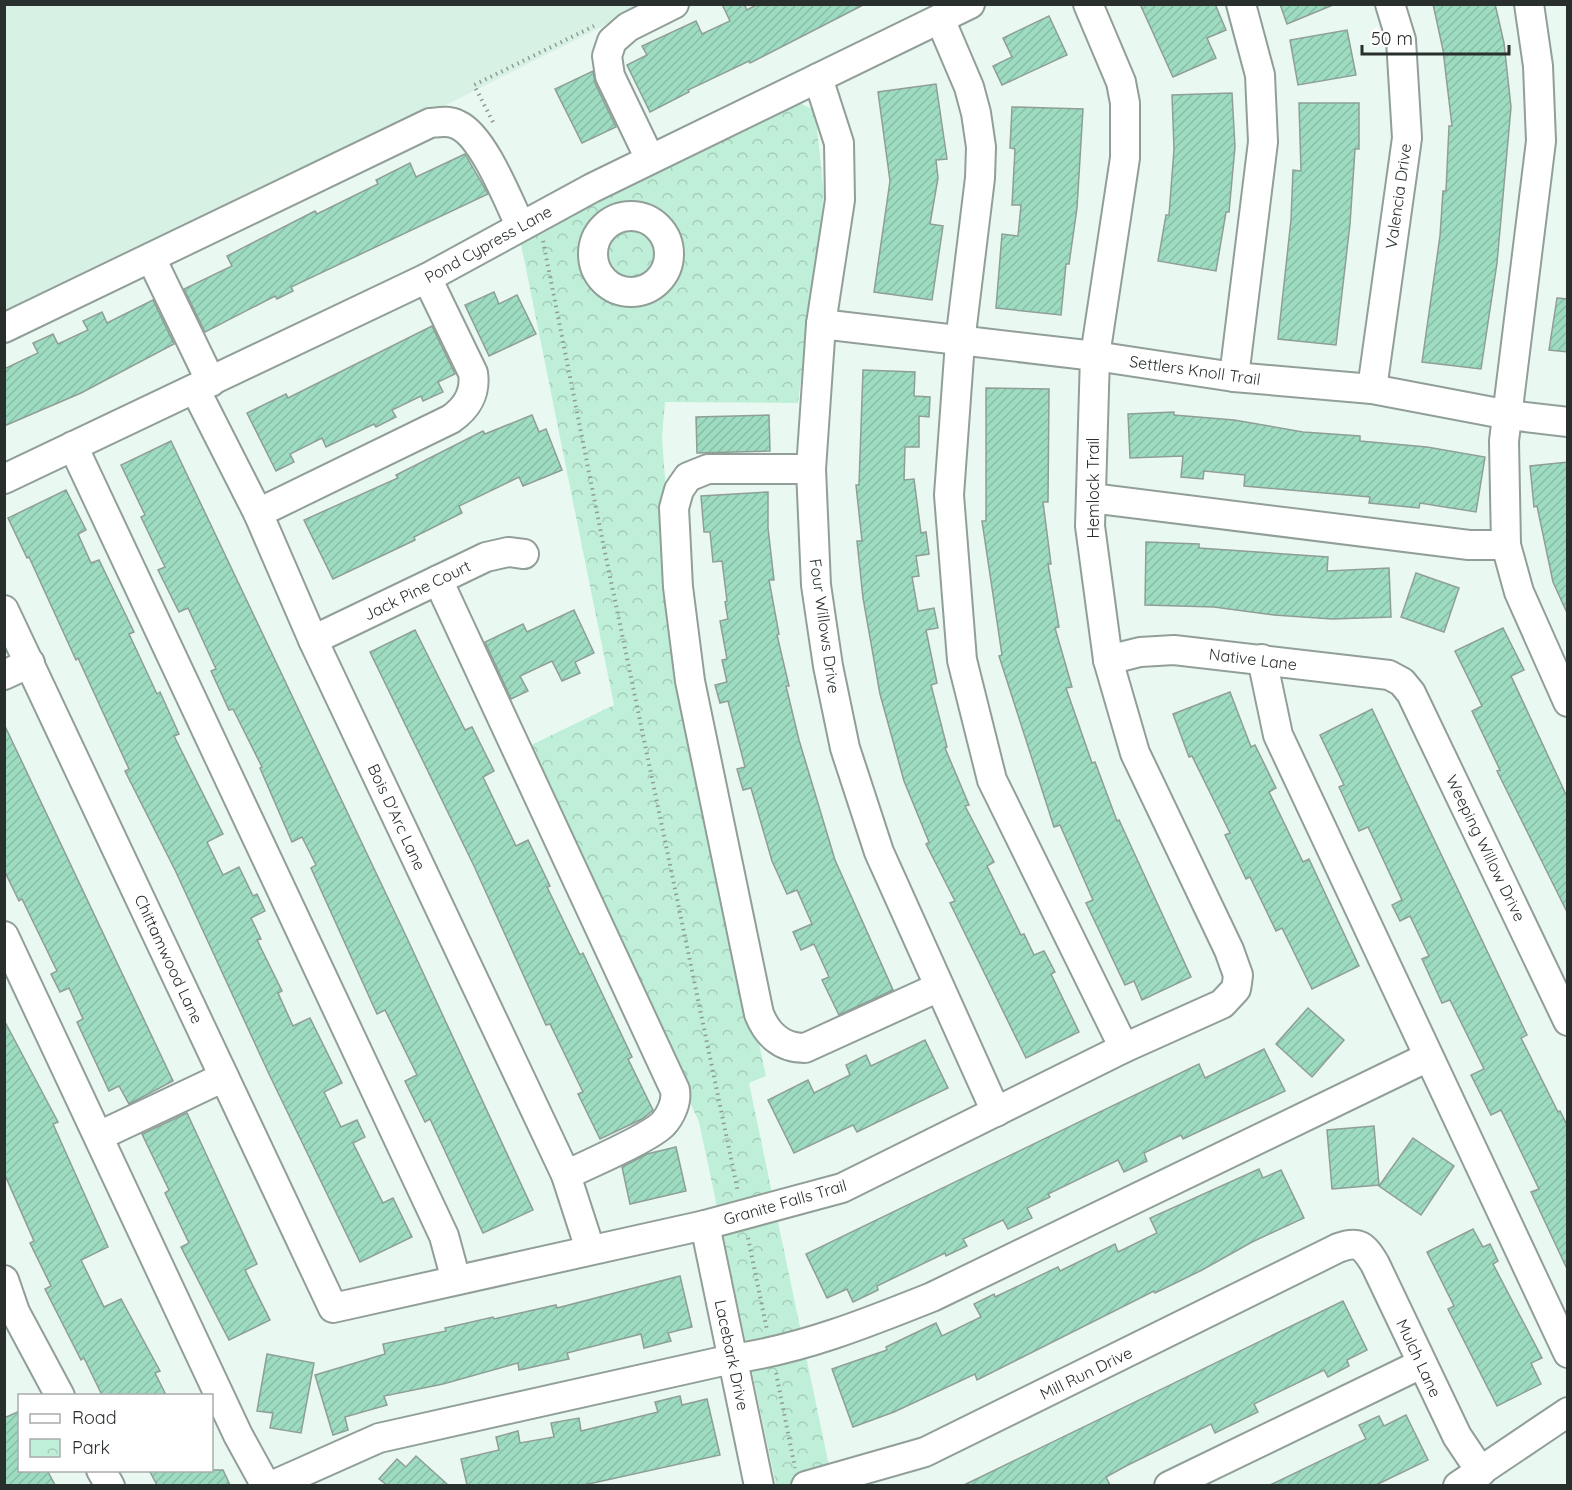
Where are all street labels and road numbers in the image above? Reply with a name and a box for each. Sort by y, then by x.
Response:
street label: Valencia Drive [1381,142,1415,250]
street label: Pond Cypress Lane [421,201,555,287]
street label: Settlers Knoll Trail [1128,351,1262,389]
street label: Hemlock Trail [1083,437,1103,539]
street label: Jack Pine Court [360,555,474,625]
street label: Four Willows Drive [806,557,844,695]
street label: Native Lane [1208,644,1298,674]
street label: Bois D'Arc Lane [364,761,430,873]
street label: Weeping Willow Drive [1442,771,1530,925]
street label: Chittamwood Lane [130,891,208,1027]
street label: Granite Falls Trail [721,1175,849,1229]
street label: Lacebark Drive [711,1298,753,1412]
street label: Mulch Lane [1392,1316,1446,1400]
street label: Mill Run Drive [1037,1342,1135,1404]

